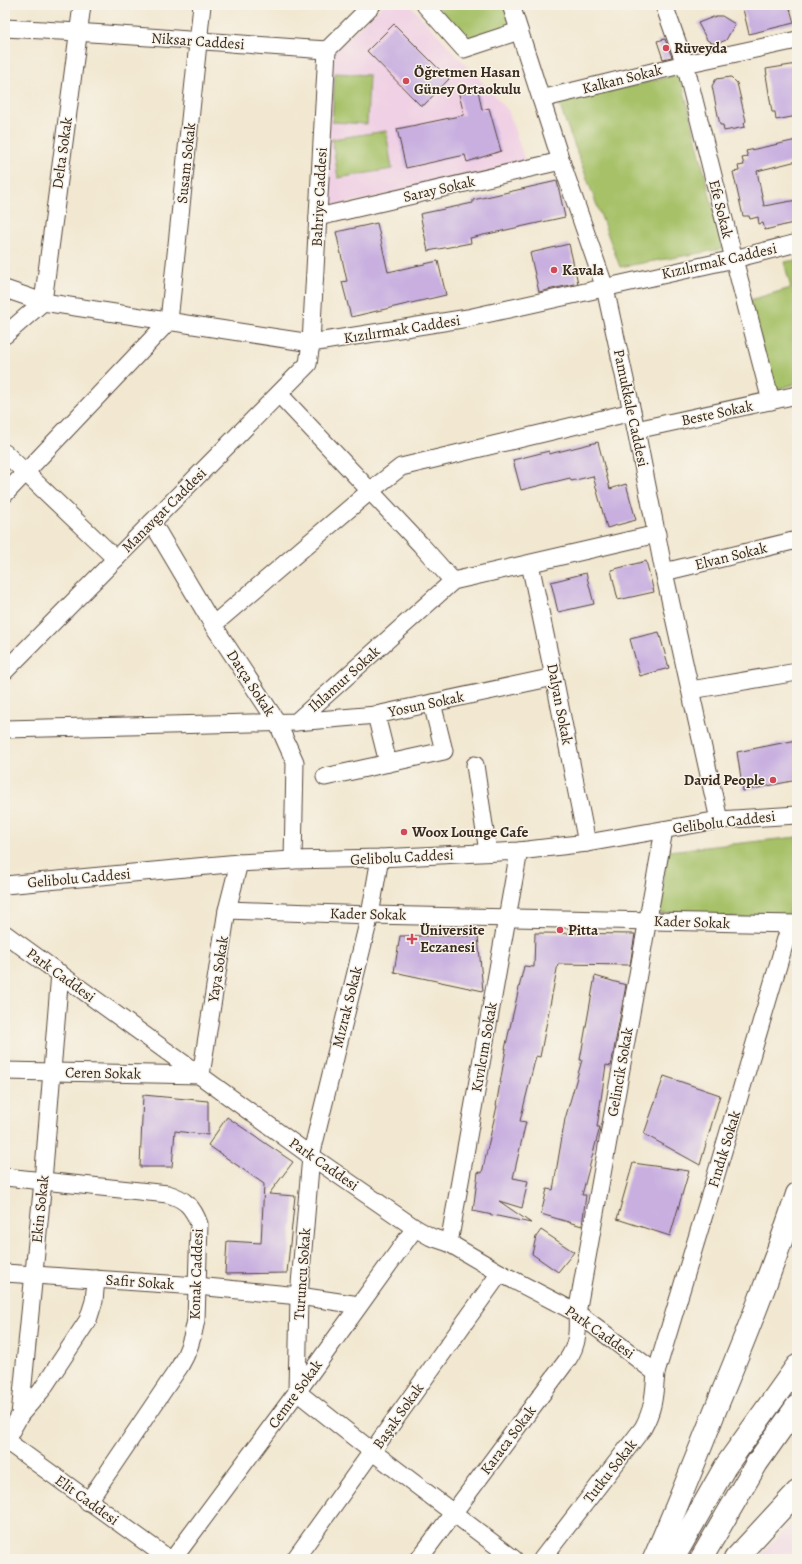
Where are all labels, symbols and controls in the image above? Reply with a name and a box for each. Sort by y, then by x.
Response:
street label: Niksar Caddesi [151,28,245,54]
place label: Rüveyda [674,38,728,58]
marker: Rüveyda [661,43,671,53]
street label: Kalkan Sokak [580,59,665,99]
place label: Öğretmen Hasan Güney Ortaokulu [414,62,522,99]
marker: Öğretmen Hasan Güney Ortaokulu [401,76,411,86]
street label: Delta Sokak [47,115,77,190]
street label: Susam Sokak [172,121,200,204]
street label: Bahriye Caddesi [306,147,332,247]
street label: Saray Sokak [401,171,477,207]
street label: Efe Sokak [704,178,738,241]
street label: Kızılırmak Caddesi [659,238,779,284]
place label: Kavala [562,260,605,280]
marker: Kavala [549,265,559,275]
street label: Kızılırmak Caddesi [342,310,462,348]
street label: Pamukkale Caddesi [609,347,653,469]
street label: Beste Sokak [679,396,755,430]
street label: Manavgat Caddesi [117,463,211,557]
street label: Elvan Sokak [693,537,770,575]
street label: Ihlamur Sokak [304,641,385,717]
street label: Datça Sokak [222,646,280,721]
street label: Dalyan Sokak [542,662,578,747]
street label: Yosun Sokak [385,686,466,722]
place label: David People [684,770,765,790]
marker: David People [768,775,778,785]
street label: Gelibolu Caddesi [671,806,777,838]
place label: Woox Lounge Cafe [411,822,529,842]
marker: Woox Lounge Cafe [399,827,409,837]
street label: Gelibolu Caddesi [350,844,454,870]
street label: Gelibolu Caddesi [27,864,131,892]
street label: Kader Sokak [330,903,407,925]
street label: Kader Sokak [653,911,731,933]
place label: Üniversite Eczanesi [420,920,485,957]
place label: Pitta [568,920,599,940]
marker: Pitta [555,925,565,935]
street label: Yaya Sokak [203,934,233,1005]
marker: Üniversite Eczanesi [407,934,417,944]
street label: Park Caddesi [23,943,99,1007]
street label: Mızrak Sokak [327,964,367,1050]
street label: Kıvılcım Sokak [466,1000,502,1094]
street label: Gelincik Sokak [602,1025,638,1118]
street label: Ceren Sokak [65,1062,142,1084]
street label: Fındık Sokak [703,1108,745,1190]
street label: Park Caddesi [285,1133,363,1195]
street label: Ekin Sokak [26,1173,54,1244]
street label: Turuncu Sokak [289,1227,315,1321]
street label: Konak Caddesi [184,1228,208,1320]
street label: Safir Sokak [105,1270,176,1294]
street label: Park Caddesi [561,1301,639,1363]
street label: Cemre Sokak [263,1355,327,1432]
street label: Başak Sokak [368,1379,428,1453]
street label: Karaca Sokak [475,1401,541,1479]
street label: Tutku Sokak [579,1434,642,1507]
street label: Elit Caddesi [51,1470,123,1530]

